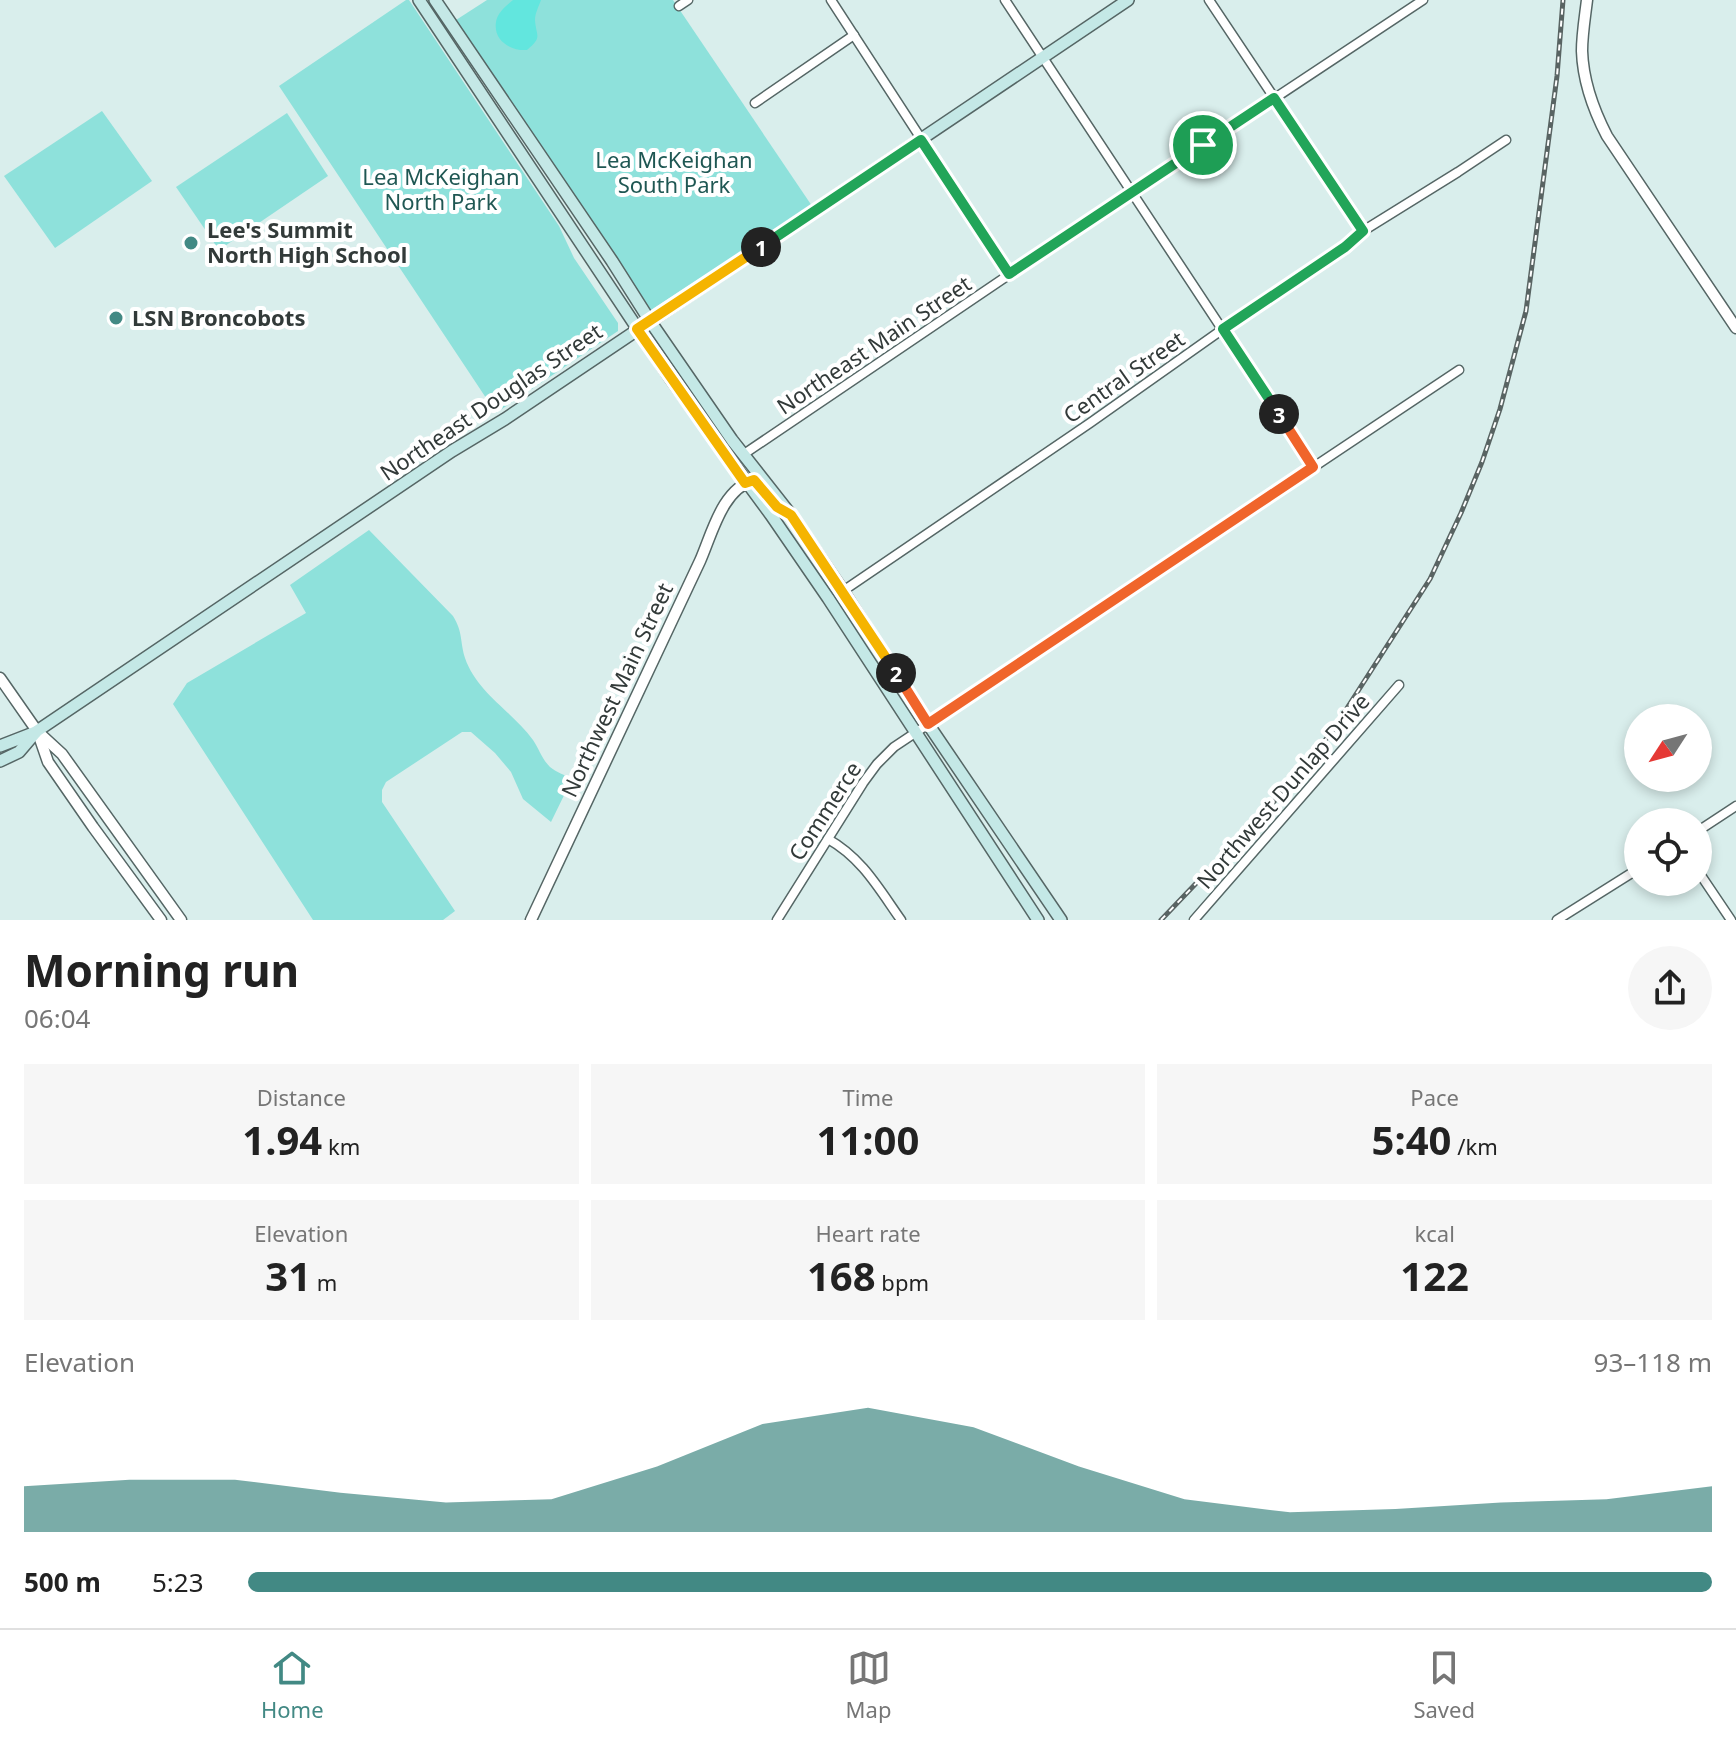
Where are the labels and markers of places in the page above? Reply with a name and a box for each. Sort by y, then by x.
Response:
pin [1169,111,1237,179]
place label: Lee's Summit North High School [207,214,407,269]
pin: 1 [741,227,781,267]
marker: Lee's Summit North High School [182,234,200,252]
place label: LSN Broncobots [132,302,305,332]
marker: LSN Broncobots [107,309,125,327]
pin: 3 [1259,394,1299,434]
pin: 2 [876,653,916,693]

